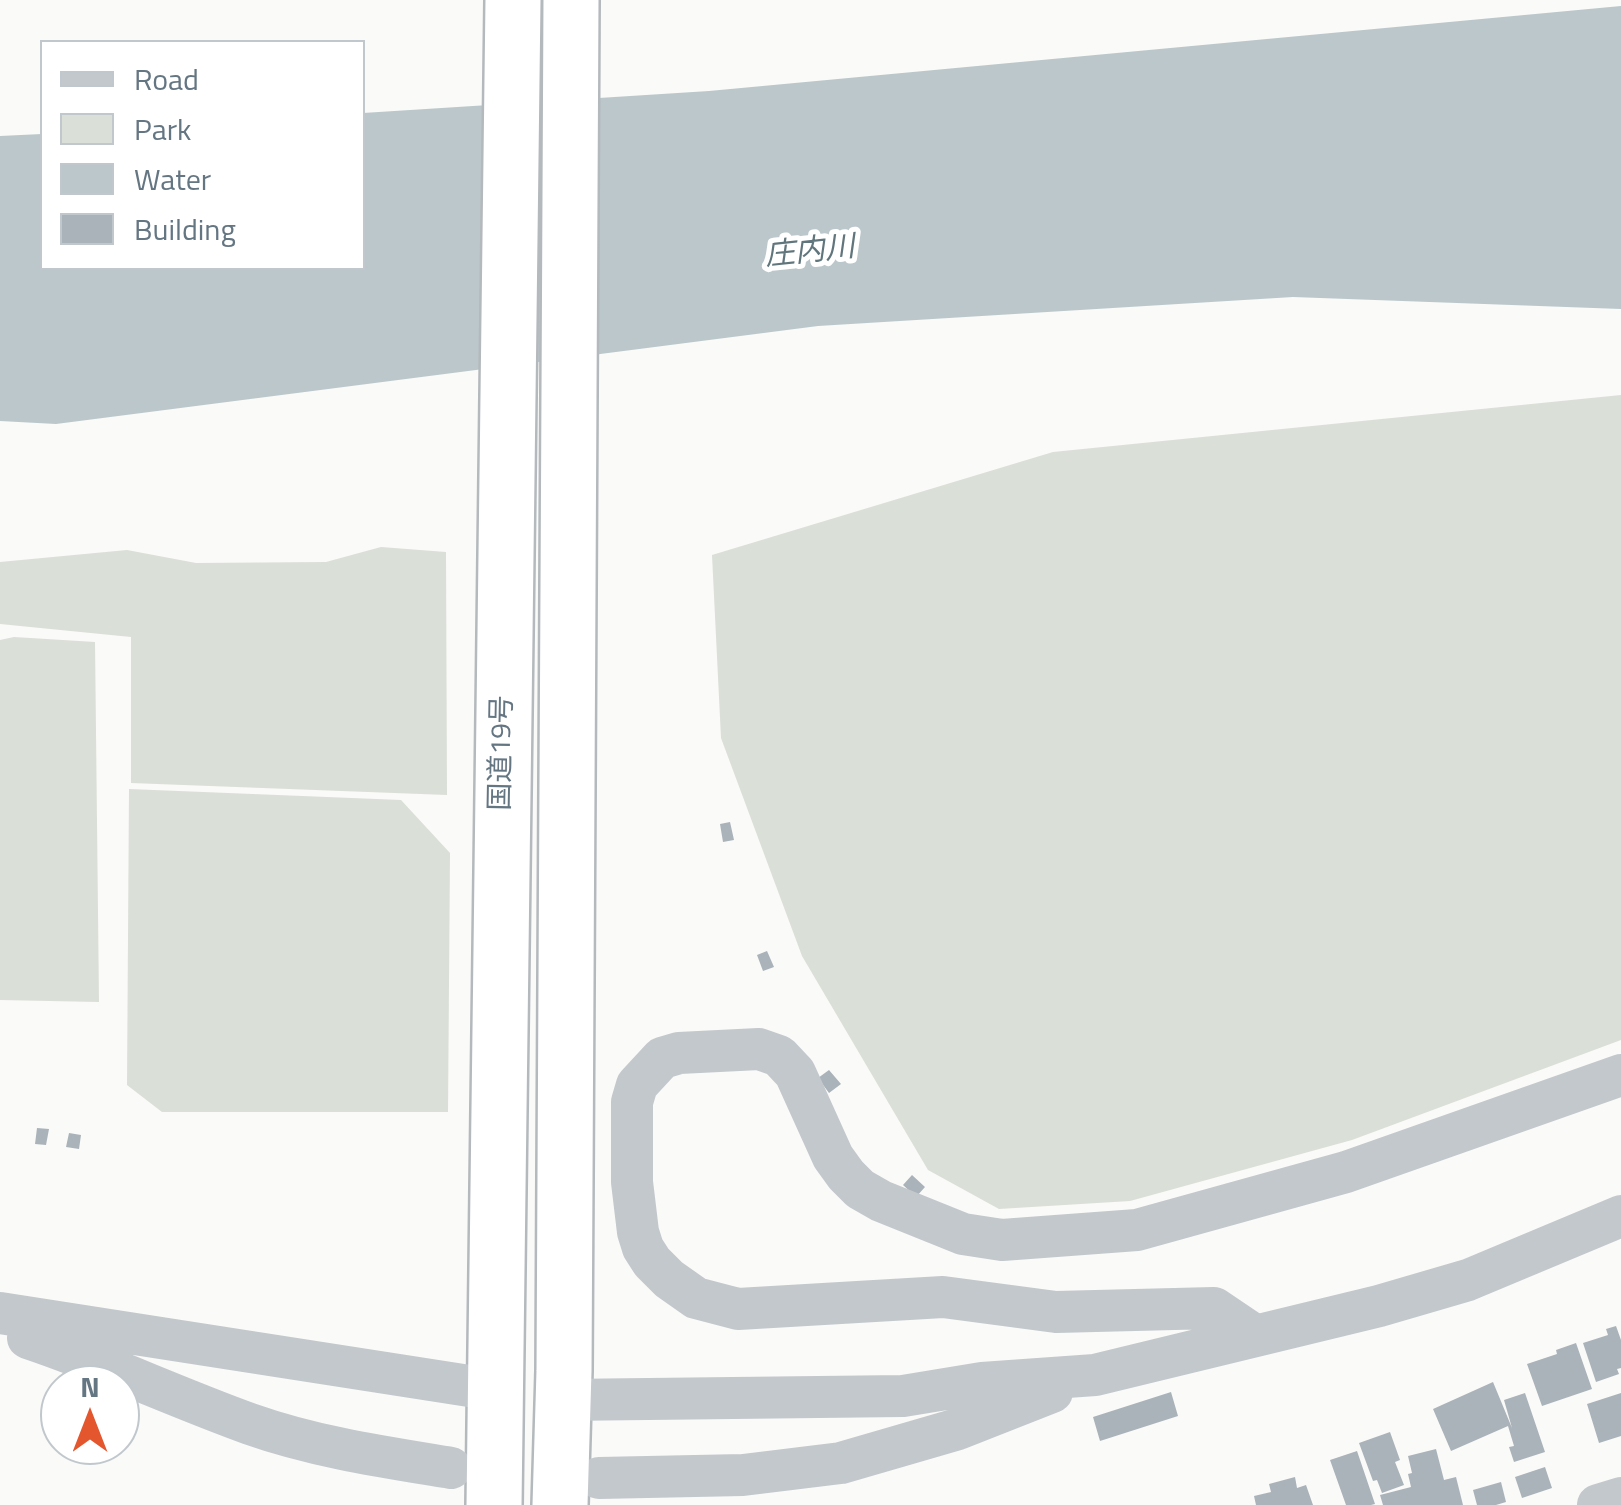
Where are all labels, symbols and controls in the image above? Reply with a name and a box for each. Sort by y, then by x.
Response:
legend [40,40,365,270]
text: Road [134,56,199,102]
text: Park [134,106,191,152]
text: Water [134,156,211,202]
text: Building [134,206,236,252]
water label: 庄内川 [763,230,857,276]
street label: 国道19号 [485,695,521,811]
north arrow [40,1365,140,1465]
text: N [80,1365,100,1408]

